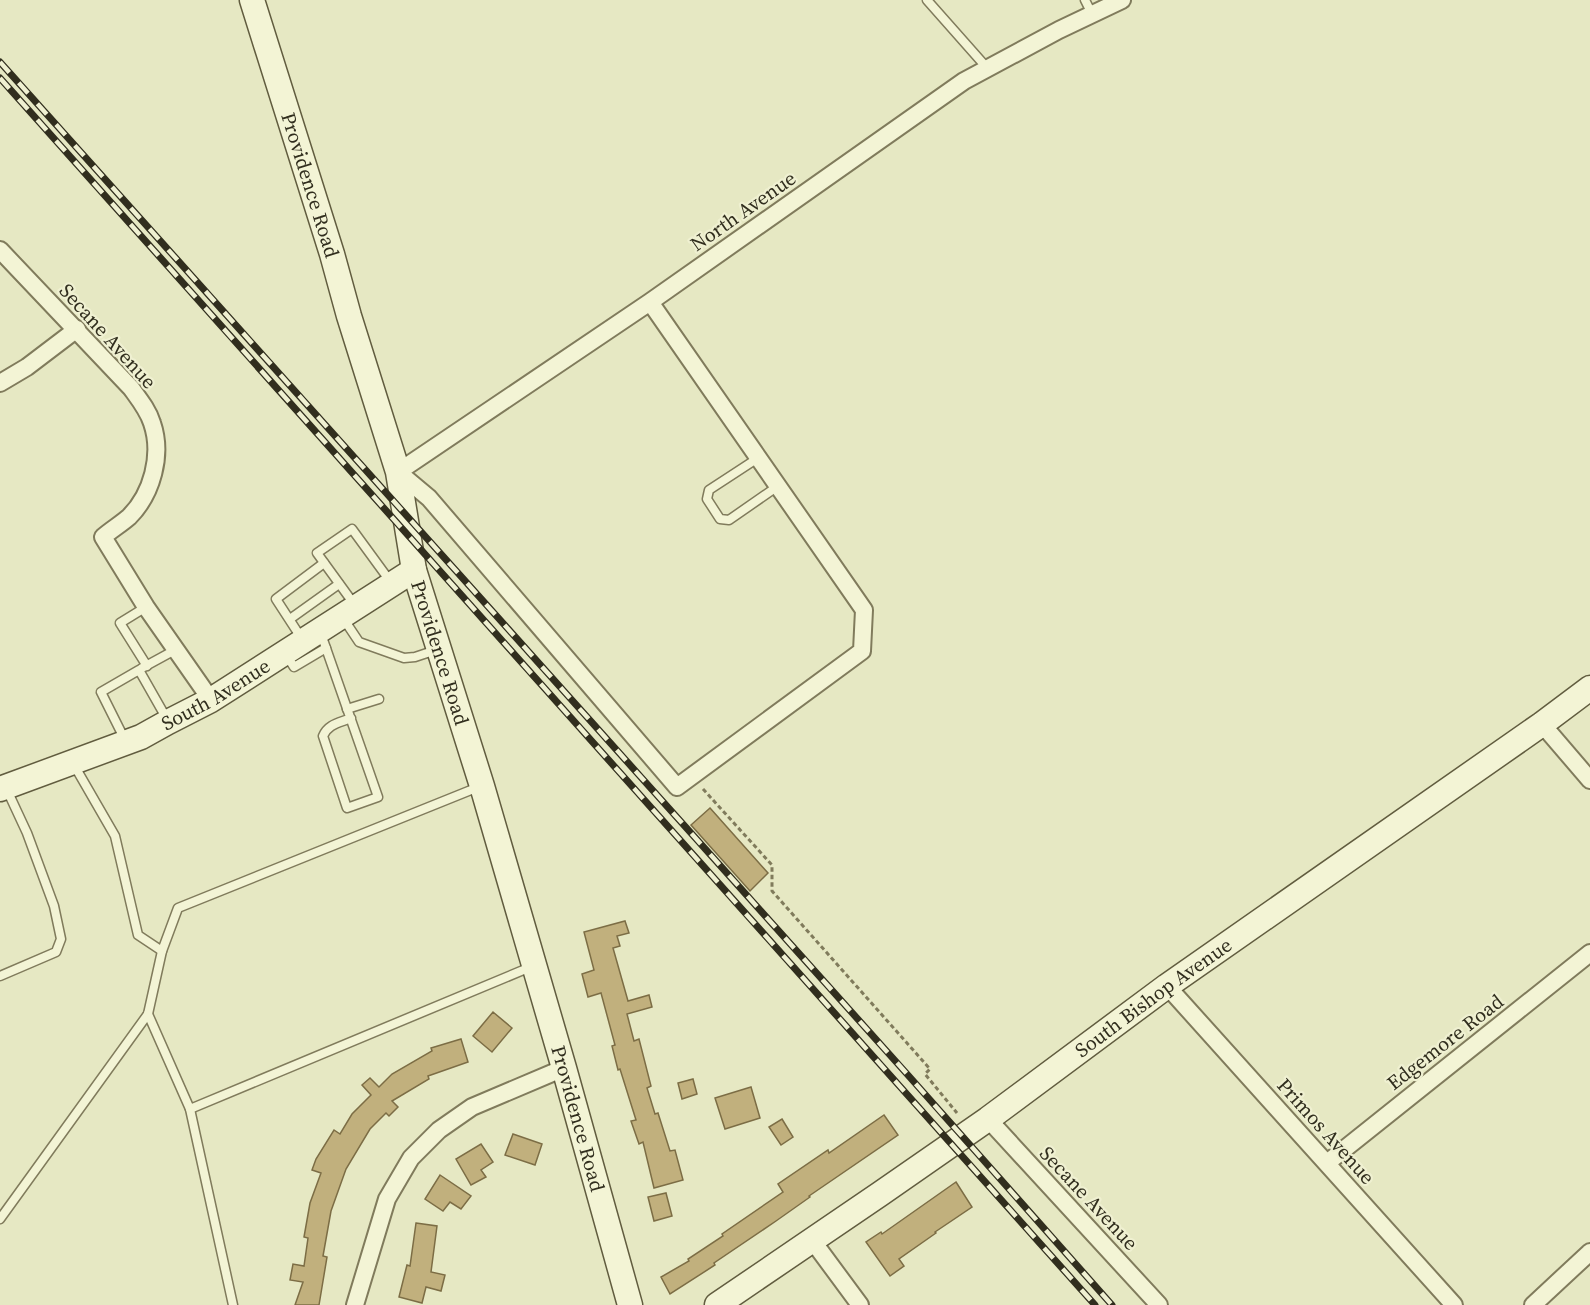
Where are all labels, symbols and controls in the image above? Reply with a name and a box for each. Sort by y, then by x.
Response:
street label: Providence Road [274,109,346,262]
street label: North Avenue [685,164,801,258]
street label: Secane Avenue [53,277,163,395]
street label: Providence Road [404,577,476,729]
street label: South Avenue [156,652,275,737]
street label: South Bishop Avenue [1069,931,1237,1064]
street label: Edgemore Road [1381,987,1510,1096]
street label: Providence Road [544,1042,612,1195]
street label: Primos Avenue [1271,1072,1381,1190]
street label: Secane Avenue [1033,1140,1145,1256]

